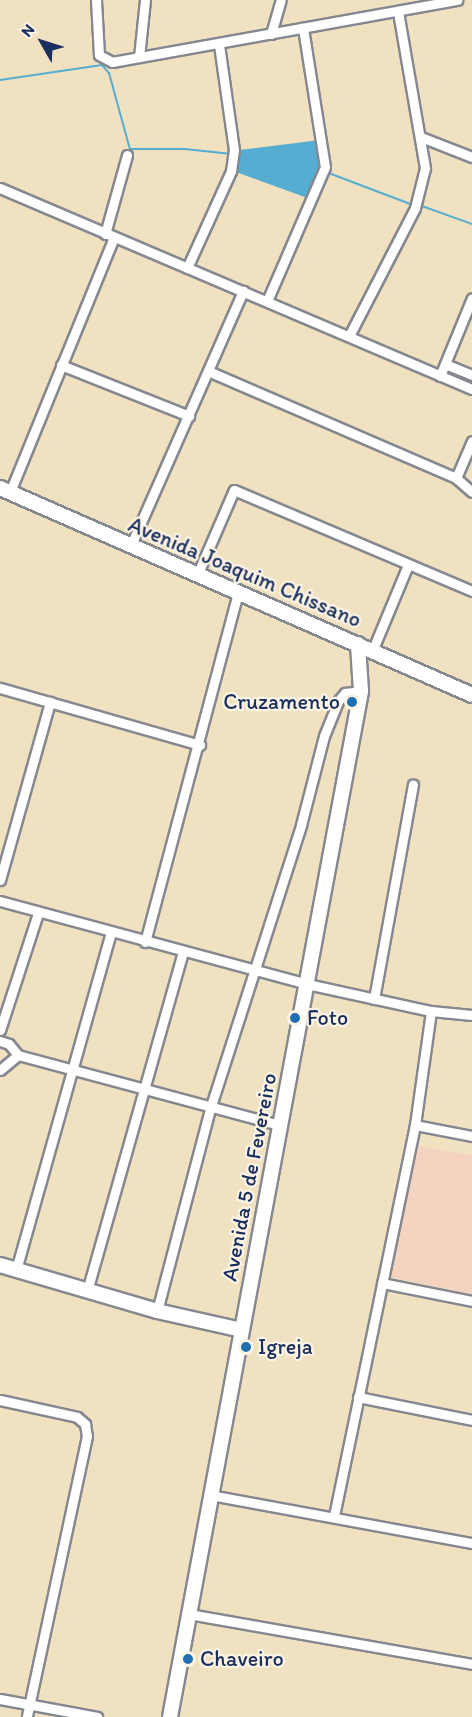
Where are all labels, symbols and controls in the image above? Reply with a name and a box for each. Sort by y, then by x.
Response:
north arrow [12,12,72,72]
text: N [17,20,38,41]
street label: Avenida Joaquim Chissano [125,511,365,633]
place label: Cruzamento [223,689,340,715]
marker: Cruzamento [345,695,359,709]
place label: Foto [307,1005,348,1031]
marker: Foto [288,1011,302,1025]
street label: Avenida 5 de Fevereiro [216,1071,282,1283]
place label: Igreja [258,1334,313,1360]
marker: Igreja [239,1340,253,1354]
place label: Chaveiro [200,1646,284,1672]
marker: Chaveiro [181,1652,195,1666]

